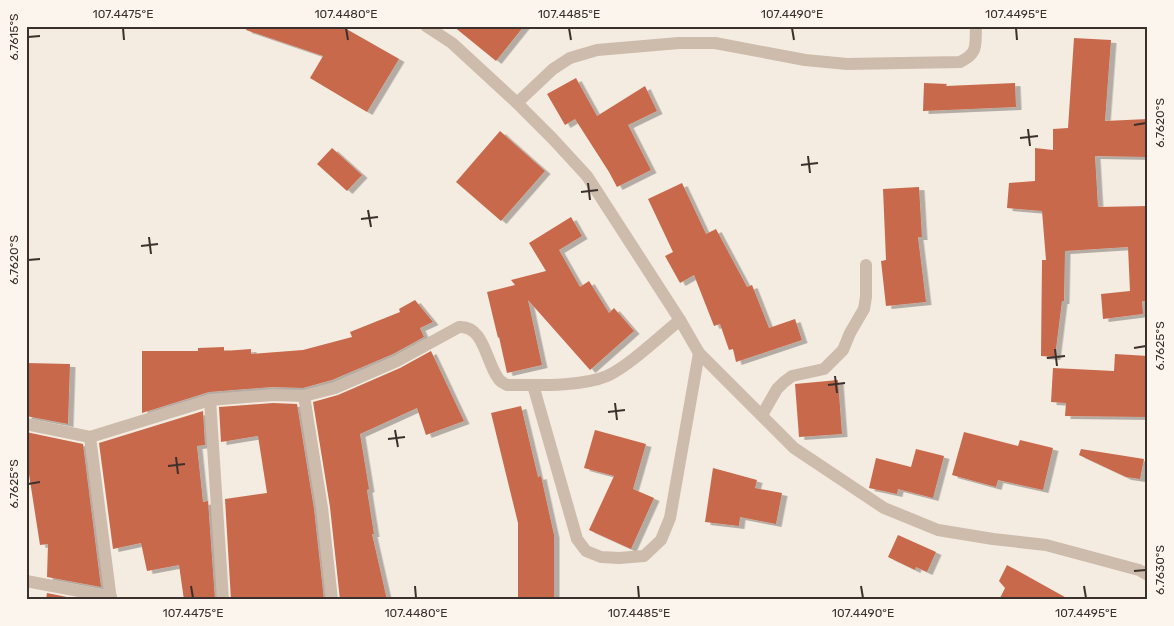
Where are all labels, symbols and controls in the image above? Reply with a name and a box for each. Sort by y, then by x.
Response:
text: 107.4475°E [93,7,153,21]
text: 107.4480°E [314,7,378,21]
text: 107.4485°E [538,7,600,21]
text: 107.4490°E [761,7,823,21]
text: 107.4495°E [985,7,1047,21]
text: 6.7615°S [7,13,21,61]
text: 6.7620°S [1153,98,1167,148]
text: 6.7620°S [7,235,21,285]
text: 6.7625°S [1153,321,1167,371]
text: 6.7625°S [7,459,21,509]
text: 6.7630°S [1153,545,1167,595]
text: 107.4475°E [163,606,223,620]
text: 107.4480°E [384,606,448,620]
text: 107.4485°E [608,606,670,620]
text: 107.4490°E [832,606,894,620]
text: 107.4495°E [1055,606,1117,620]

